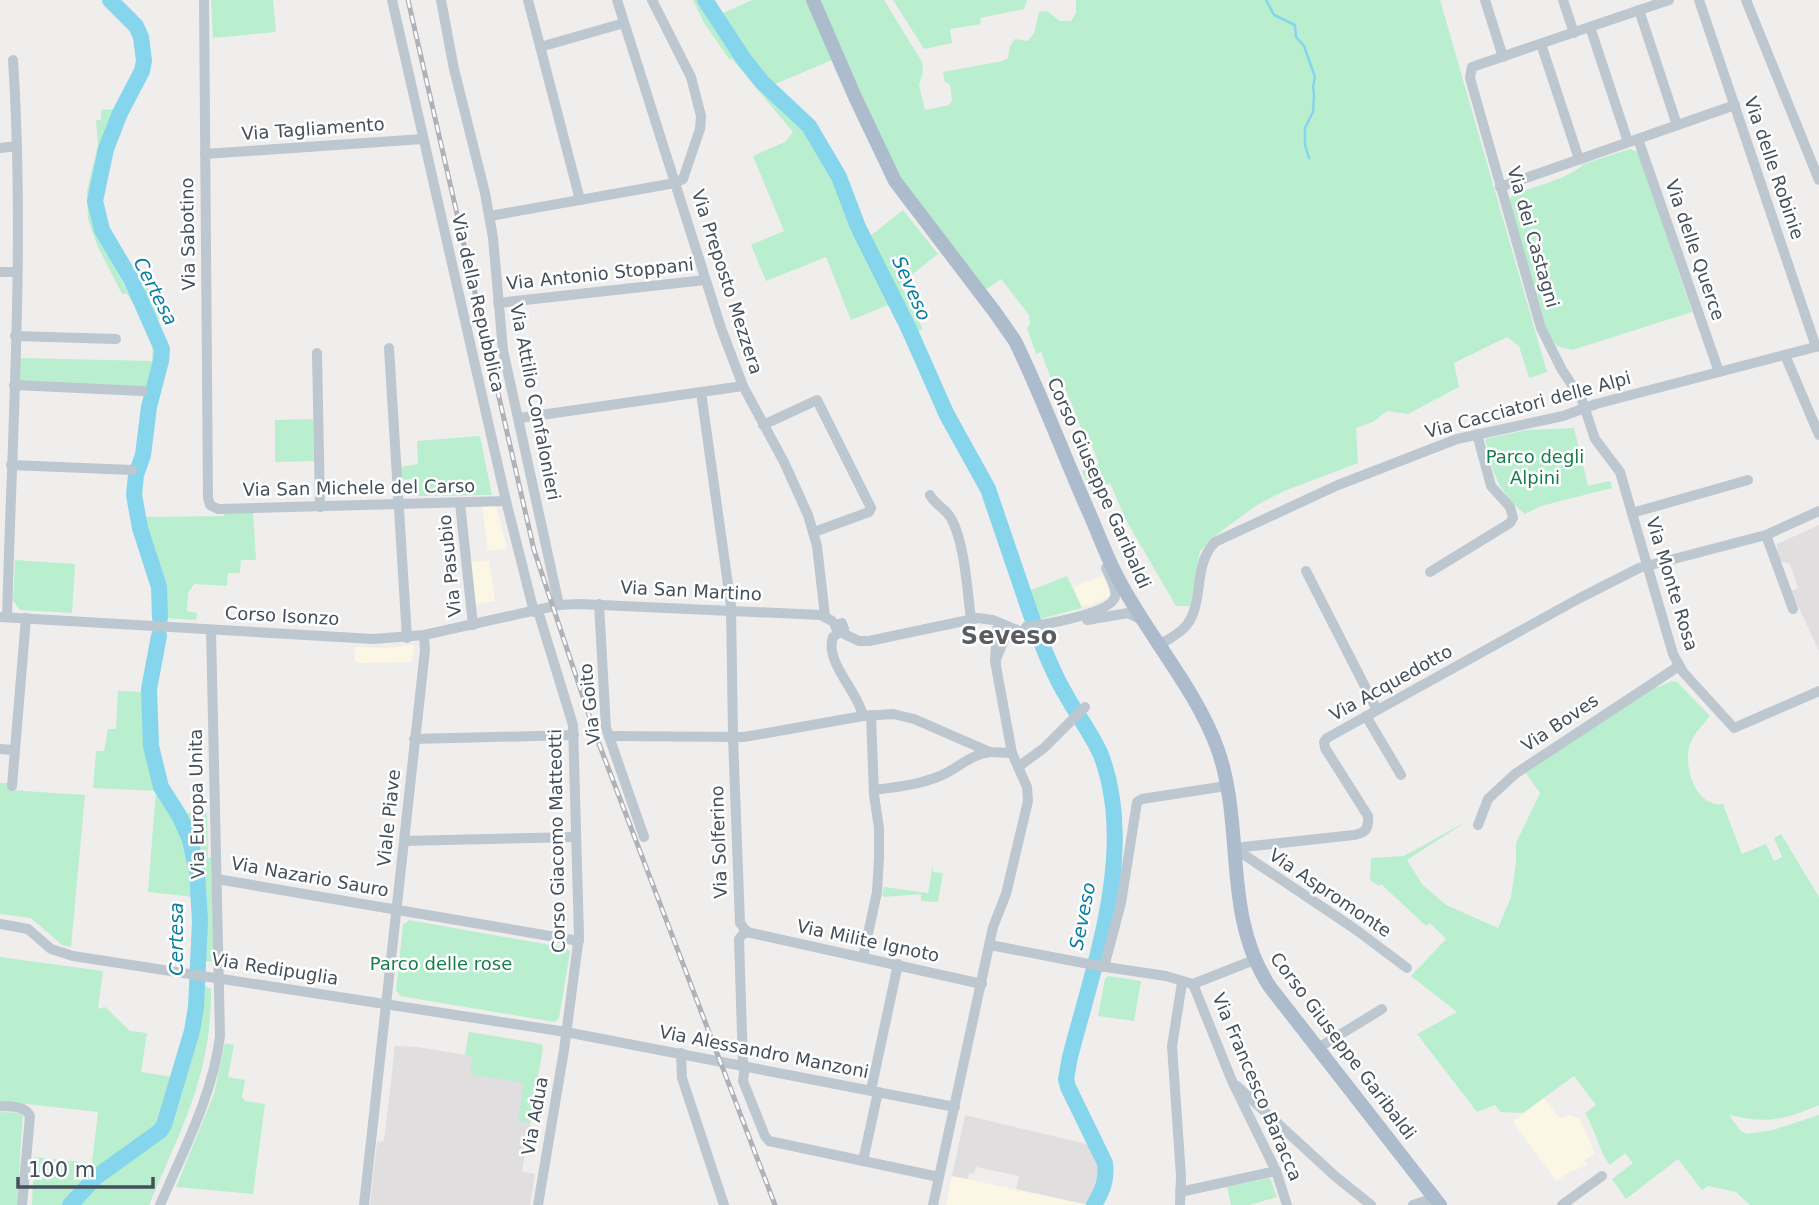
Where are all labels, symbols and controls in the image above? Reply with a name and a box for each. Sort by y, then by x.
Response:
street label: Via delle Robinie [1740,94,1809,242]
street label: Via Tagliamento [241,113,385,144]
street label: Via dei Castagni [1503,164,1564,310]
street label: Via Sabotino [176,177,199,291]
street label: Via delle Querce [1662,177,1729,323]
street label: Via Preposto Mezzera [688,187,767,377]
street label: Via della Repubblica [448,212,509,394]
water label: Seveso [888,252,936,324]
water label: Certesa [130,253,182,329]
street label: Via Antonio Stoppani [505,253,695,294]
street label: Via Attilio Confalonieri [506,302,565,502]
street label: Via Cacciatori delle Alpi [1423,367,1633,442]
street label: Corso Giuseppe Garibaldi [1043,374,1156,592]
park label: Parco degli Alpini [1486,446,1584,488]
street label: Via San Michele del Carso [243,475,475,500]
street label: Via Pasubio [434,514,465,618]
street label: Via Monte Rosa [1642,515,1703,653]
street label: Via San Martino [620,576,762,605]
street label: Corso Isonzo [224,602,340,629]
district label: Seveso [961,622,1057,650]
street label: Via Acquedotto [1326,640,1456,725]
street label: Via Goito [575,662,604,746]
street label: Via Boves [1517,689,1602,756]
street label: Via Europa Unita [185,729,208,879]
street label: Corso Giacomo Matteotti [544,729,569,953]
street label: Viale Piave [373,768,404,868]
street label: Via Solferino [706,785,731,899]
street label: Via Aspromonte [1265,844,1395,941]
street label: Via Nazario Sauro [230,852,391,901]
water label: Seveso [1065,880,1099,952]
water label: Certesa [165,902,187,976]
street label: Via Milite Ignoto [795,915,941,966]
street label: Via Redipuglia [210,948,340,989]
street label: Corso Giuseppe Garibaldi [1266,948,1421,1143]
park label: Parco delle rose [370,953,512,974]
street label: Via Francesco Baracca [1208,990,1307,1184]
street label: Via Alessandro Manzoni [657,1021,871,1082]
street label: Via Adua [517,1075,552,1157]
scale bar [18,1146,152,1190]
text: 100 m [28,1158,95,1182]

